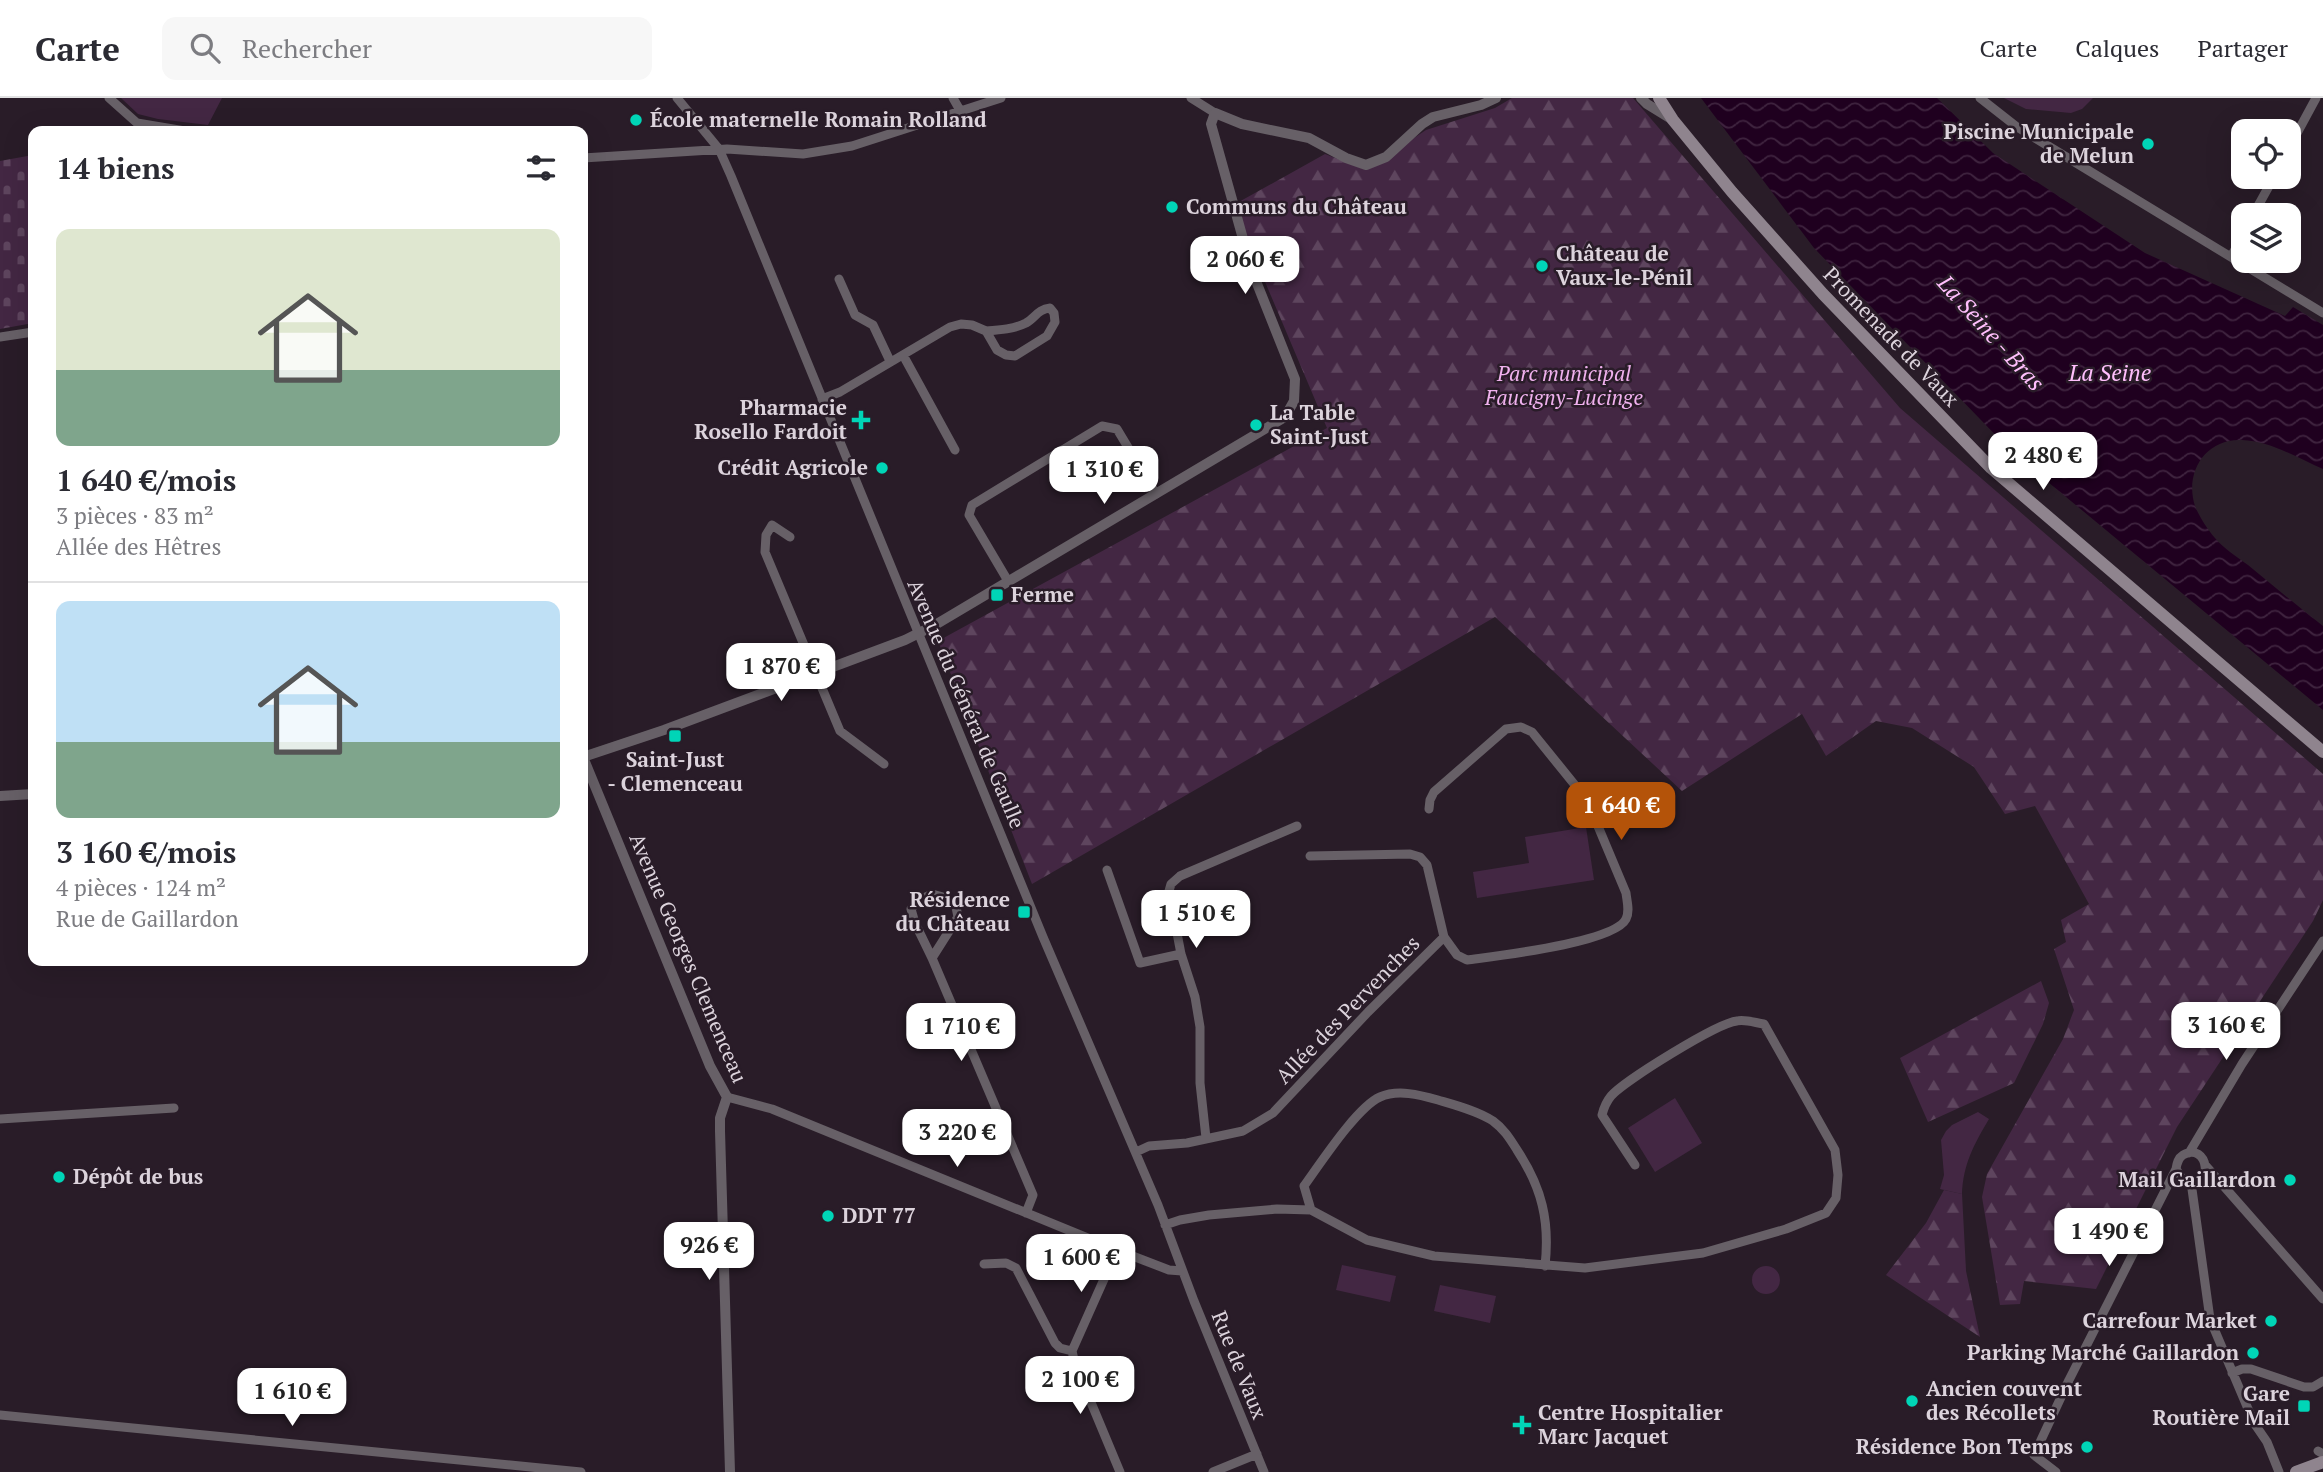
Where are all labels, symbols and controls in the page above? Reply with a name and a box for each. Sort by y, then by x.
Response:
search box [162,17,652,80]
text: Carte [35,27,120,70]
icon: search [186,29,224,67]
text: Rechercher [242,31,372,65]
text: Carte [1979,32,2037,64]
text: Calques [2075,32,2159,64]
text: Partager [2197,32,2288,64]
place label: École maternelle Romain Rolland [650,105,987,133]
marker: École maternelle Romain Rolland [628,112,644,128]
place label: Piscine Municipale de Melun [1944,117,2134,169]
map controls [2231,119,2301,273]
button: locate [2231,119,2301,189]
marker: Piscine Municipale de Melun [2140,136,2156,152]
text: 14 biens [56,148,175,188]
icon: filters [522,149,560,187]
place label: Communs du Château [1186,192,1407,220]
marker: Communs du Château [1164,199,1180,215]
button: layers [2231,203,2301,273]
pin: 2 060 € [1180,236,1310,296]
place label: Château de Vaux-le-Pénil [1556,239,1693,291]
text: 2 060 € [1206,243,1284,274]
marker: Château de Vaux-le-Pénil [1534,258,1550,274]
street label: Promenade de Vaux [1818,260,1966,412]
water label: La Seine - Bras [1930,267,2052,397]
icon: home [245,275,371,401]
water label: La Seine [2068,357,2151,388]
park label: Parc municipal Faucigny-Lucinge [1484,359,1643,411]
place label: Pharmacie Rosello Fardoit [694,393,848,445]
place label: La Table Saint-Just [1270,398,1369,450]
marker: Pharmacie Rosello Fardoit [853,412,869,428]
marker: La Table Saint-Just [1248,417,1264,433]
pin: 2 480 € [1978,432,2108,492]
text: 2 480 € [2004,439,2082,470]
pin: 1 310 € [1039,446,1169,506]
place label: Crédit Agricole [718,453,868,481]
text: 1 310 € [1065,453,1143,484]
text: 1 640 €/mois [56,460,236,500]
marker: Crédit Agricole [874,460,890,476]
text: 3 pièces · 83 m² [56,500,214,531]
text: Allée des Hêtres [56,531,221,562]
street label: Avenue du Général de Gaulle [902,575,1032,833]
place label: Ferme [1011,580,1074,608]
marker: Ferme [989,587,1005,603]
pin: 1 870 € [716,644,846,703]
icon: home [245,647,371,773]
text: 1 870 € [742,650,820,681]
marker: Saint-Just - Clemenceau [667,728,683,744]
place label: Saint-Just - Clemenceau [607,745,743,797]
pin: 1 640 € [1556,782,1686,842]
text: 1 640 € [1582,789,1660,820]
street label: Avenue Georges Clemenceau [624,829,754,1087]
text: 3 160 €/mois [56,832,236,872]
text: 4 pièces · 124 m² [56,872,226,903]
place label: Résidence du Château [895,885,1010,937]
pin: 1 510 € [1131,890,1261,950]
text: 1 510 € [1157,897,1235,928]
text: Rue de Gaillardon [56,903,239,934]
marker: Résidence du Château [1016,904,1032,920]
street label: Allée des Pervenches [1269,929,1425,1089]
pin: 3 160 € [2161,1002,2291,1062]
pin: 1 710 € [896,1004,1026,1063]
text: 3 160 € [2187,1009,2265,1040]
text: 1 710 € [922,1010,1000,1041]
pin: 3 220 € [892,1110,1022,1169]
text: 3 220 € [918,1116,996,1147]
place label: Dépôt de bus [73,1162,203,1190]
place label: Mail Gaillardon [2118,1165,2276,1193]
marker: Dépôt de bus [51,1169,67,1185]
marker: Mail Gaillardon [2282,1172,2298,1188]
place label: DDT 77 [842,1201,916,1229]
marker: DDT 77 [820,1208,836,1224]
pin: 1 490 € [2044,1208,2174,1268]
text: 1 490 € [2070,1215,2148,1246]
pin: 926 € [660,1222,758,1282]
text: 926 € [680,1229,738,1260]
pin: 1 600 € [1016,1234,1146,1294]
text: 1 600 € [1042,1241,1120,1272]
place label: Carrefour Market [2083,1306,2258,1334]
street label: Rue de Vaux [1206,1307,1274,1423]
marker: Carrefour Market [2263,1313,2279,1329]
place label: Parking Marché Gaillardon [1967,1338,2239,1366]
marker: Parking Marché Gaillardon [2245,1345,2261,1361]
pin: 2 100 € [1015,1356,1145,1416]
text: 2 100 € [1041,1363,1119,1394]
pin: 1 610 € [227,1368,357,1428]
place label: Ancien couvent des Récollets [1926,1374,2083,1426]
text: 1 610 € [253,1375,331,1406]
place label: Gare Routière Mail [2153,1379,2290,1431]
marker: Ancien couvent des Récollets [1904,1393,1920,1409]
place label: Centre Hospitalier Marc Jacquet [1538,1398,1723,1450]
marker: Gare Routière Mail [2296,1398,2312,1414]
marker: Centre Hospitalier Marc Jacquet [1512,1415,1532,1435]
place label: Résidence Bon Temps [1856,1432,2073,1460]
marker: Résidence Bon Temps [2079,1439,2095,1455]

